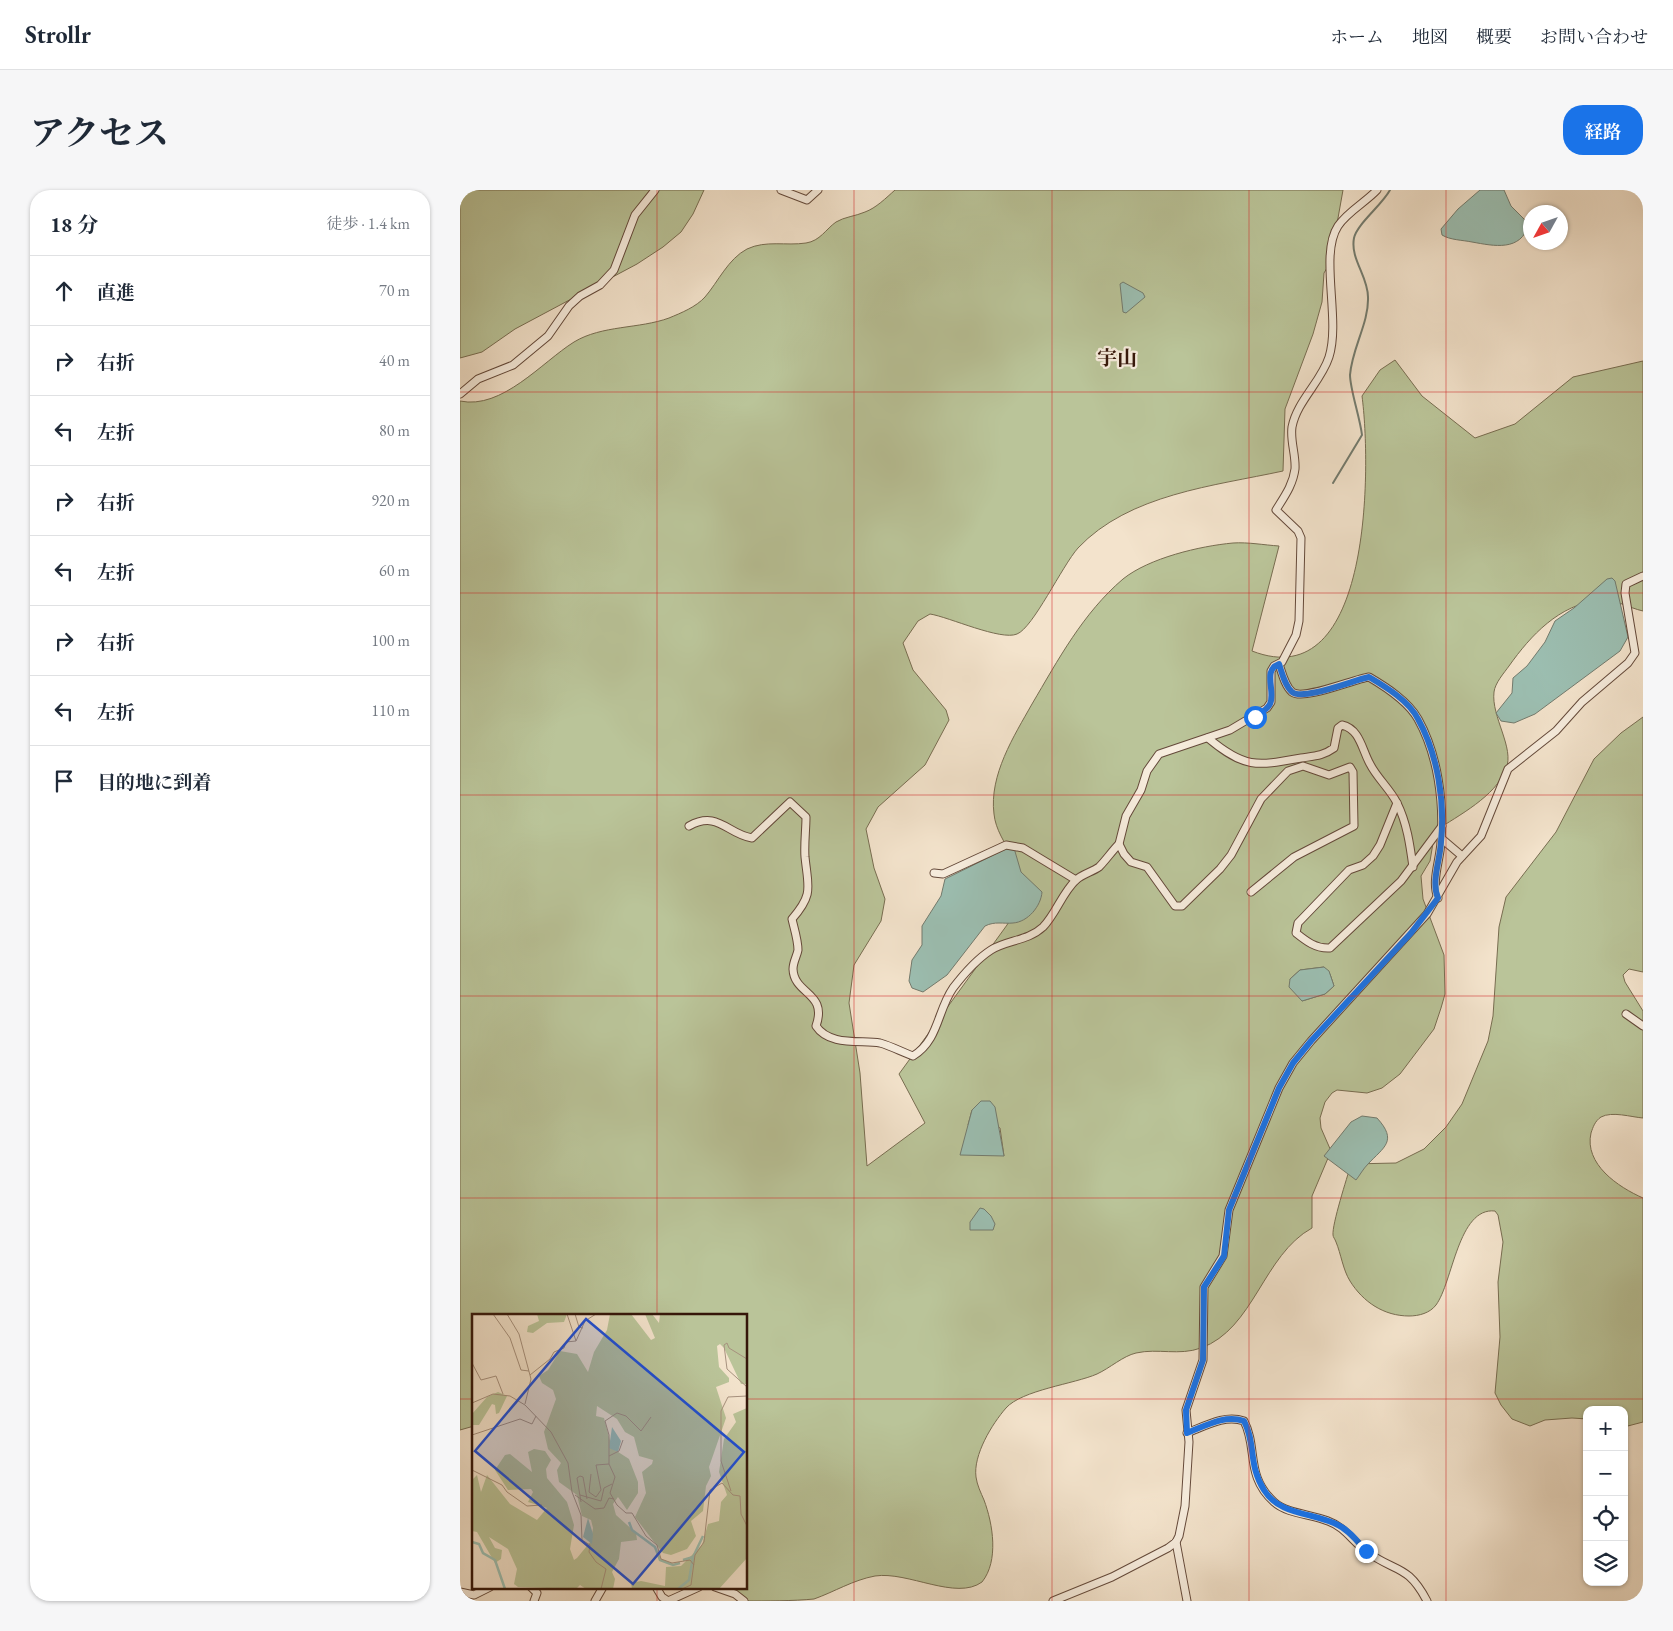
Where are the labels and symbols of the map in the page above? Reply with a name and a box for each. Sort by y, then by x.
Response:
north arrow [1523,205,1568,250]
district label: 宇山 [1097,345,1137,371]
route start [1244,706,1267,729]
inset map [472,1314,748,1588]
route end [1355,1540,1378,1563]

